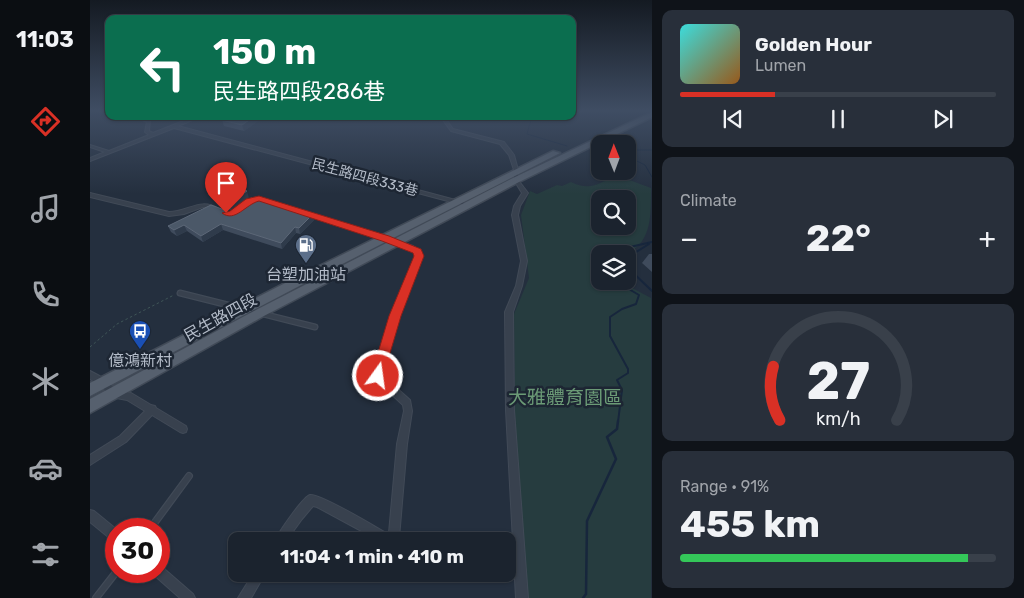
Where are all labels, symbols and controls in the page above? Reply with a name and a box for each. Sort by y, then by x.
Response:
text: 11:03 [16,26,74,53]
text: 150 m [213,31,316,73]
text: Golden Hour [755,33,872,56]
icon: left [130,35,195,100]
text: Lumen [755,56,806,75]
text: 民生路四段286巷 [213,78,385,105]
icon: directions [28,104,63,139]
icon: previous [719,105,747,133]
icon: pause [824,105,852,133]
icon: next [929,105,957,133]
north arrow [591,135,636,180]
map controls [591,135,636,290]
street label: 民生路四段333巷 [310,155,420,200]
pin [205,162,247,213]
icon: arrive [212,169,240,197]
button: search [591,190,636,235]
icon: music [28,191,63,226]
text: Climate [680,191,737,210]
text: 22° [806,215,871,261]
text: − [680,222,698,255]
text: + [979,222,996,255]
fuel station icon: 台塑加油站 [294,233,318,264]
button: layers [591,245,636,290]
place label: 台塑加油站 [266,265,346,284]
icon: phone [28,277,63,312]
street label: 民生路四段 [181,290,260,345]
bus stop icon: 億鴻新村 [128,319,152,350]
position arrow [351,349,403,401]
text: 27 [806,350,870,412]
place label: 億鴻新村 [108,351,172,370]
icon: climate [28,364,63,399]
park label: 大雅體育園區 [508,386,622,409]
text: km/h [816,408,860,429]
icon: car [28,451,63,486]
text: Range · 91% [680,477,769,496]
text: 455 km [680,501,820,547]
speed limit sign: 30 [105,518,170,583]
icon: filters [28,537,63,572]
text: 11:04 · 1 min · 410 m [280,545,464,568]

